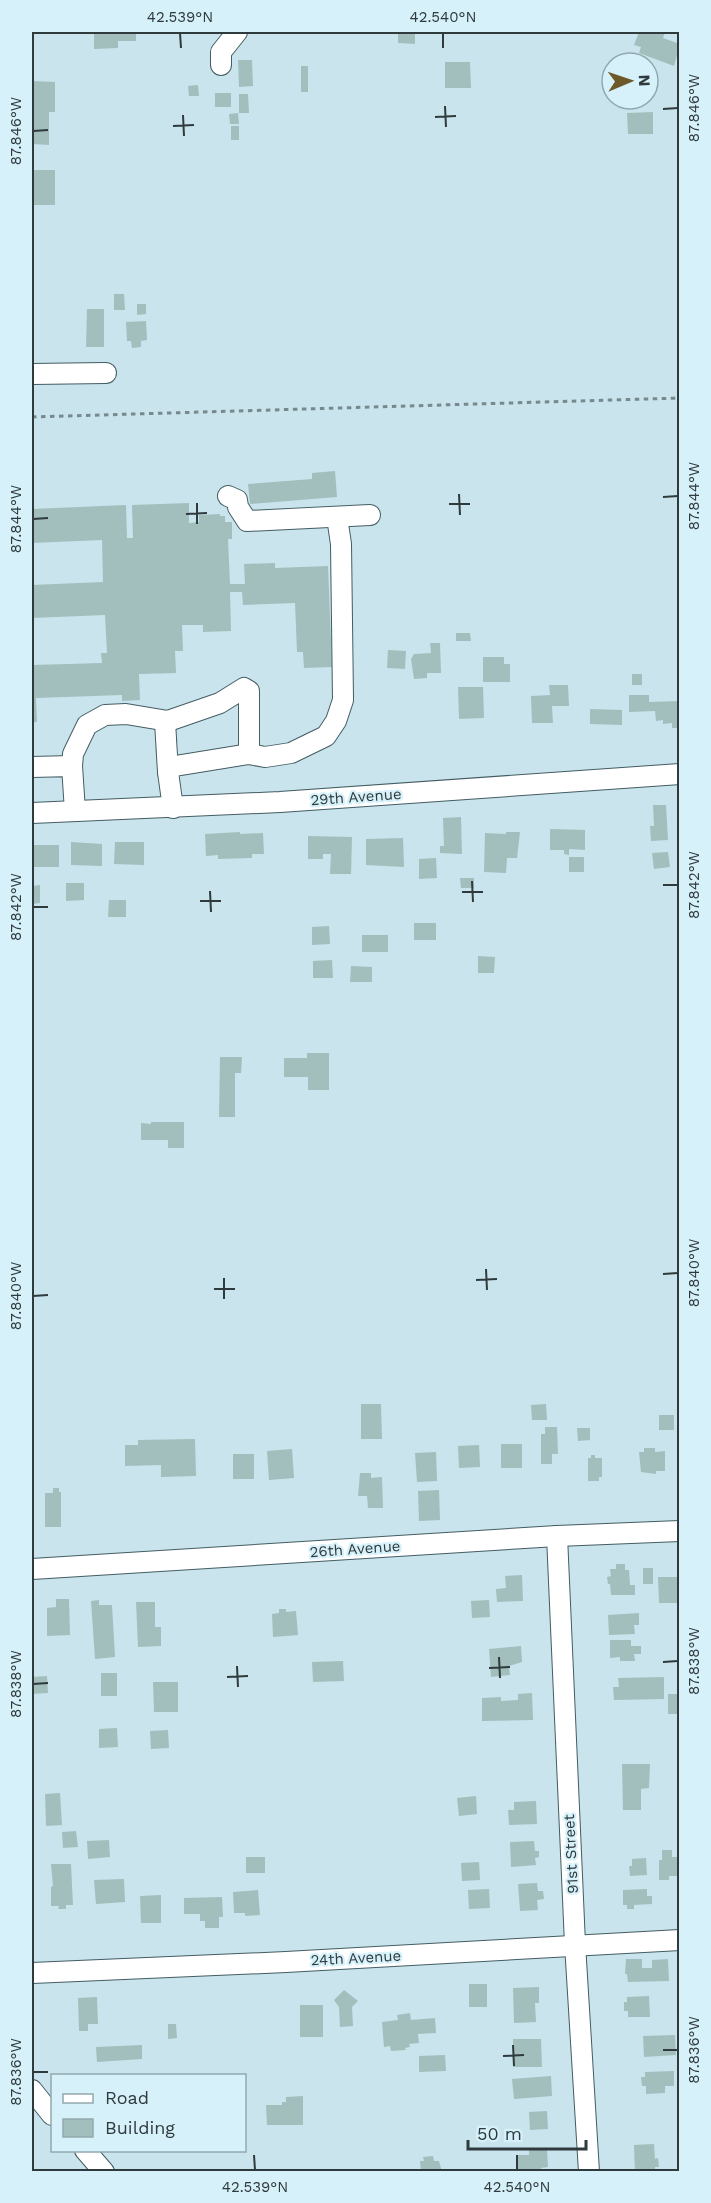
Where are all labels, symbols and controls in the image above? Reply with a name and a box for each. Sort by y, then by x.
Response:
text: 42.539°N [147,8,213,26]
text: 42.540°N [409,8,477,26]
north arrow [600,51,660,111]
text: N [635,74,654,87]
text: 87.846°W [685,74,703,142]
text: 87.846°W [7,97,25,165]
text: 87.844°W [685,462,703,530]
text: 87.844°W [7,485,25,553]
street label: 29th Avenue [310,785,402,809]
text: 87.842°W [685,851,703,919]
text: 87.842°W [7,873,25,941]
text: 87.840°W [685,1239,703,1307]
text: 87.840°W [7,1262,25,1330]
street label: 26th Avenue [309,1537,401,1561]
text: 87.838°W [685,1627,703,1695]
text: 87.838°W [7,1650,25,1718]
street label: 91st Street [560,1813,582,1894]
street label: 24th Avenue [310,1947,402,1969]
text: 87.836°W [685,2016,703,2084]
text: 87.836°W [7,2038,25,2106]
legend [51,2074,246,2152]
text: Road [105,2087,149,2108]
scale bar [468,2113,586,2151]
text: Building [105,2117,175,2138]
text: 50 m [477,2123,522,2144]
text: 42.539°N [222,2178,288,2196]
text: 42.540°N [483,2178,551,2196]

